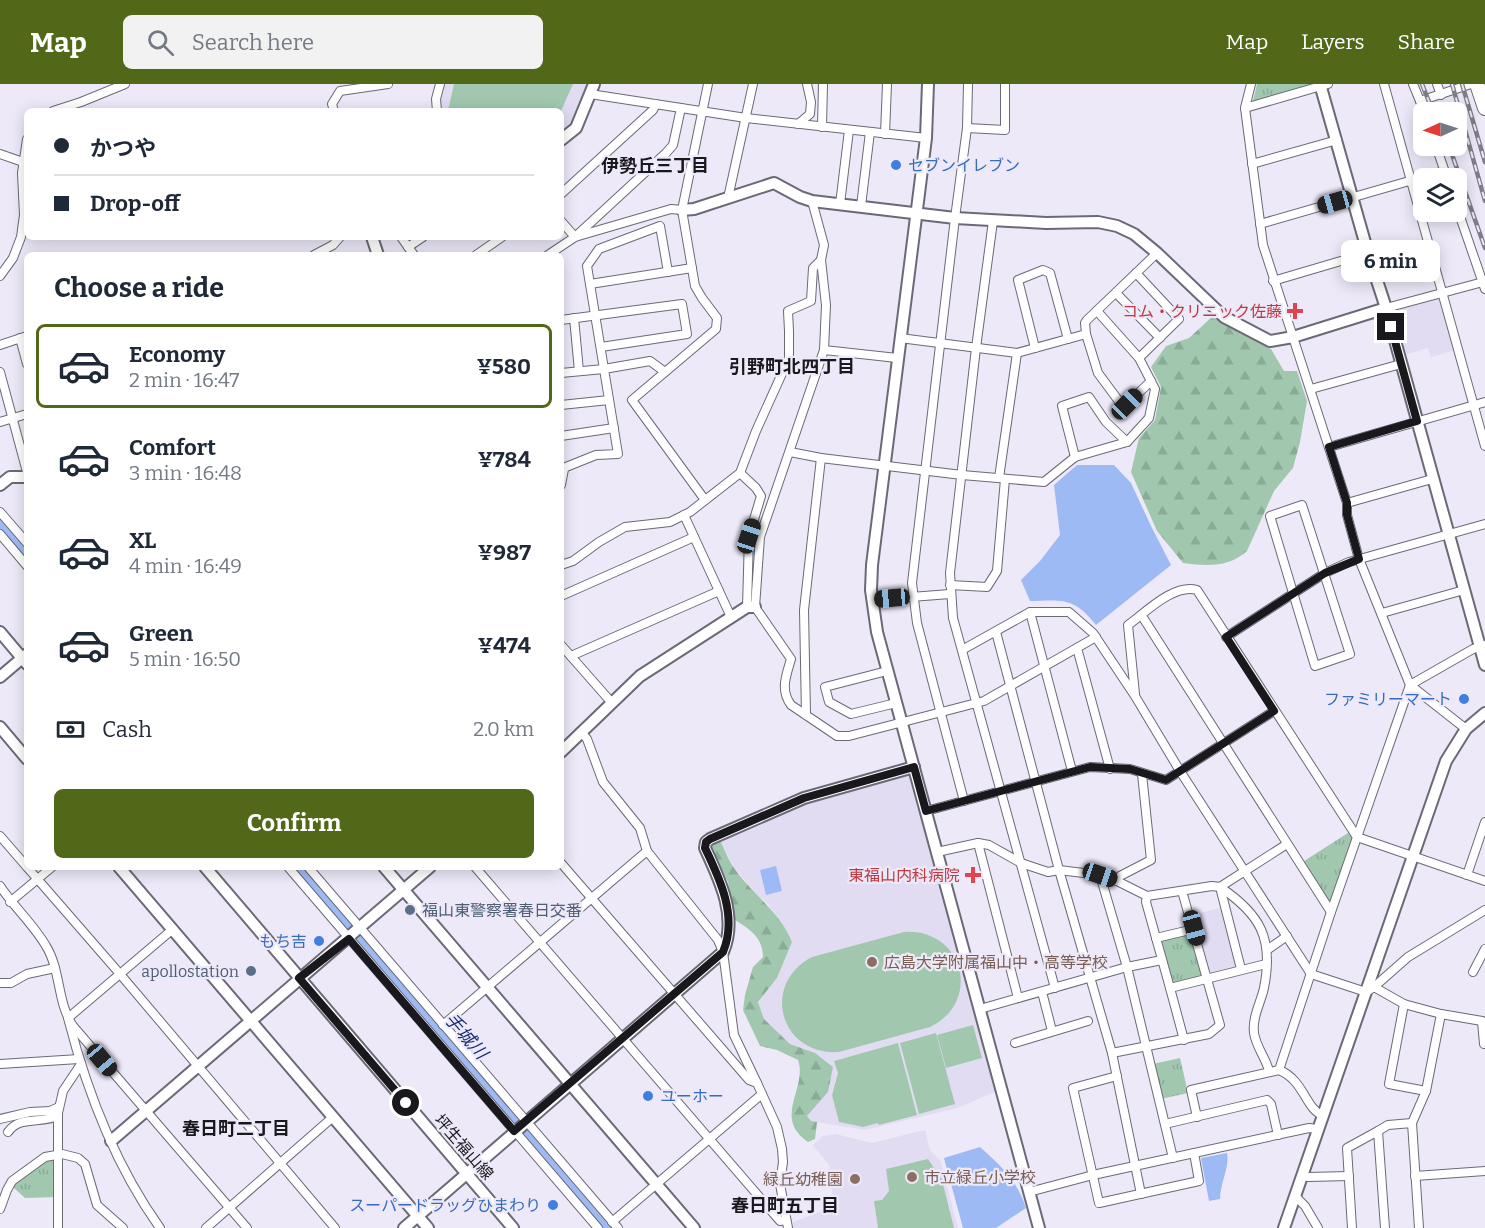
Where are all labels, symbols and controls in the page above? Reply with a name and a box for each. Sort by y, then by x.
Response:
search box [123,15,543,69]
text: Map [30,26,87,59]
icon: search [144,26,177,59]
text: Search here [192,29,314,56]
text: Map [1226,29,1268,55]
text: Layers [1301,29,1365,55]
text: Share [1398,29,1455,55]
north arrow [1413,102,1467,156]
map controls [1413,102,1467,222]
text: かつや [90,135,156,162]
district label: 伊勢丘三丁目 [601,155,709,177]
place label: セブンイレブン [908,156,1020,175]
marker: セブンイレブン [889,158,903,172]
button: layers [1413,168,1467,222]
car [1315,188,1355,216]
text: Drop-off [90,190,180,217]
callout: 6 min [1342,240,1440,282]
text: 6 min [1364,249,1417,273]
text: Choose a ride [54,272,224,304]
place label: コム・クリニック佐藤 [1122,302,1282,321]
marker: コム・クリニック佐藤 [1286,302,1304,320]
route end [1377,313,1404,340]
icon: car [57,339,111,393]
text: Economy [129,341,225,368]
text: ¥580 [477,353,531,380]
district label: 引野町北四丁目 [729,356,855,378]
text: 2 min · 16:47 [129,368,239,392]
car [1108,385,1146,423]
icon: car [57,432,111,486]
text: Comfort [129,434,216,461]
text: ¥784 [478,446,531,473]
text: 3 min · 16:48 [129,461,242,485]
car [735,516,763,556]
icon: car [57,525,111,579]
text: XL [129,527,156,554]
text: ¥987 [478,539,531,566]
text: 4 min · 16:49 [129,554,242,578]
car [873,587,911,609]
icon: car [57,618,111,672]
text: Green [129,620,193,647]
text: ¥474 [478,632,531,659]
text: 5 min · 16:50 [129,647,241,671]
place label: ファミリーマート [1324,690,1452,709]
marker: ファミリーマート [1457,692,1471,706]
icon: cash [54,713,87,746]
text: Cash [102,716,152,743]
text: 2.0 km [473,717,534,741]
button: Confirm [54,789,534,858]
car [1080,861,1120,889]
place label: 東福山内科病院 [848,866,960,885]
marker: 東福山内科病院 [964,866,982,884]
place label: 福山東警察署春日交番 [422,901,582,920]
marker: 福山東警察署春日交番 [403,903,417,917]
car [1181,908,1207,948]
place label: もち吉 [259,932,307,951]
marker: もち吉 [312,934,326,948]
place label: 広島大学附属福山中・高等学校 [884,953,1108,972]
marker: 広島大学附属福山中・高等学校 [865,955,879,969]
place label: apollostation [141,962,239,981]
marker: apollostation [244,964,258,978]
water label: 手城川 [440,1008,493,1065]
car [84,1040,120,1080]
place label: ユーホー [660,1087,724,1106]
route start [392,1089,419,1116]
marker: ユーホー [641,1089,655,1103]
street label: 坪生福山線 [431,1111,497,1183]
district label: 春日町二丁目 [182,1118,290,1140]
place label: 市立緑丘小学校 [924,1168,1036,1187]
place label: 緑丘幼稚園 [763,1170,843,1189]
marker: 市立緑丘小学校 [905,1170,919,1184]
marker: 緑丘幼稚園 [848,1172,862,1186]
district label: 春日町五丁目 [731,1195,839,1217]
place label: スーパードラッグひまわり [349,1196,541,1215]
marker: スーパードラッグひまわり [546,1198,560,1212]

